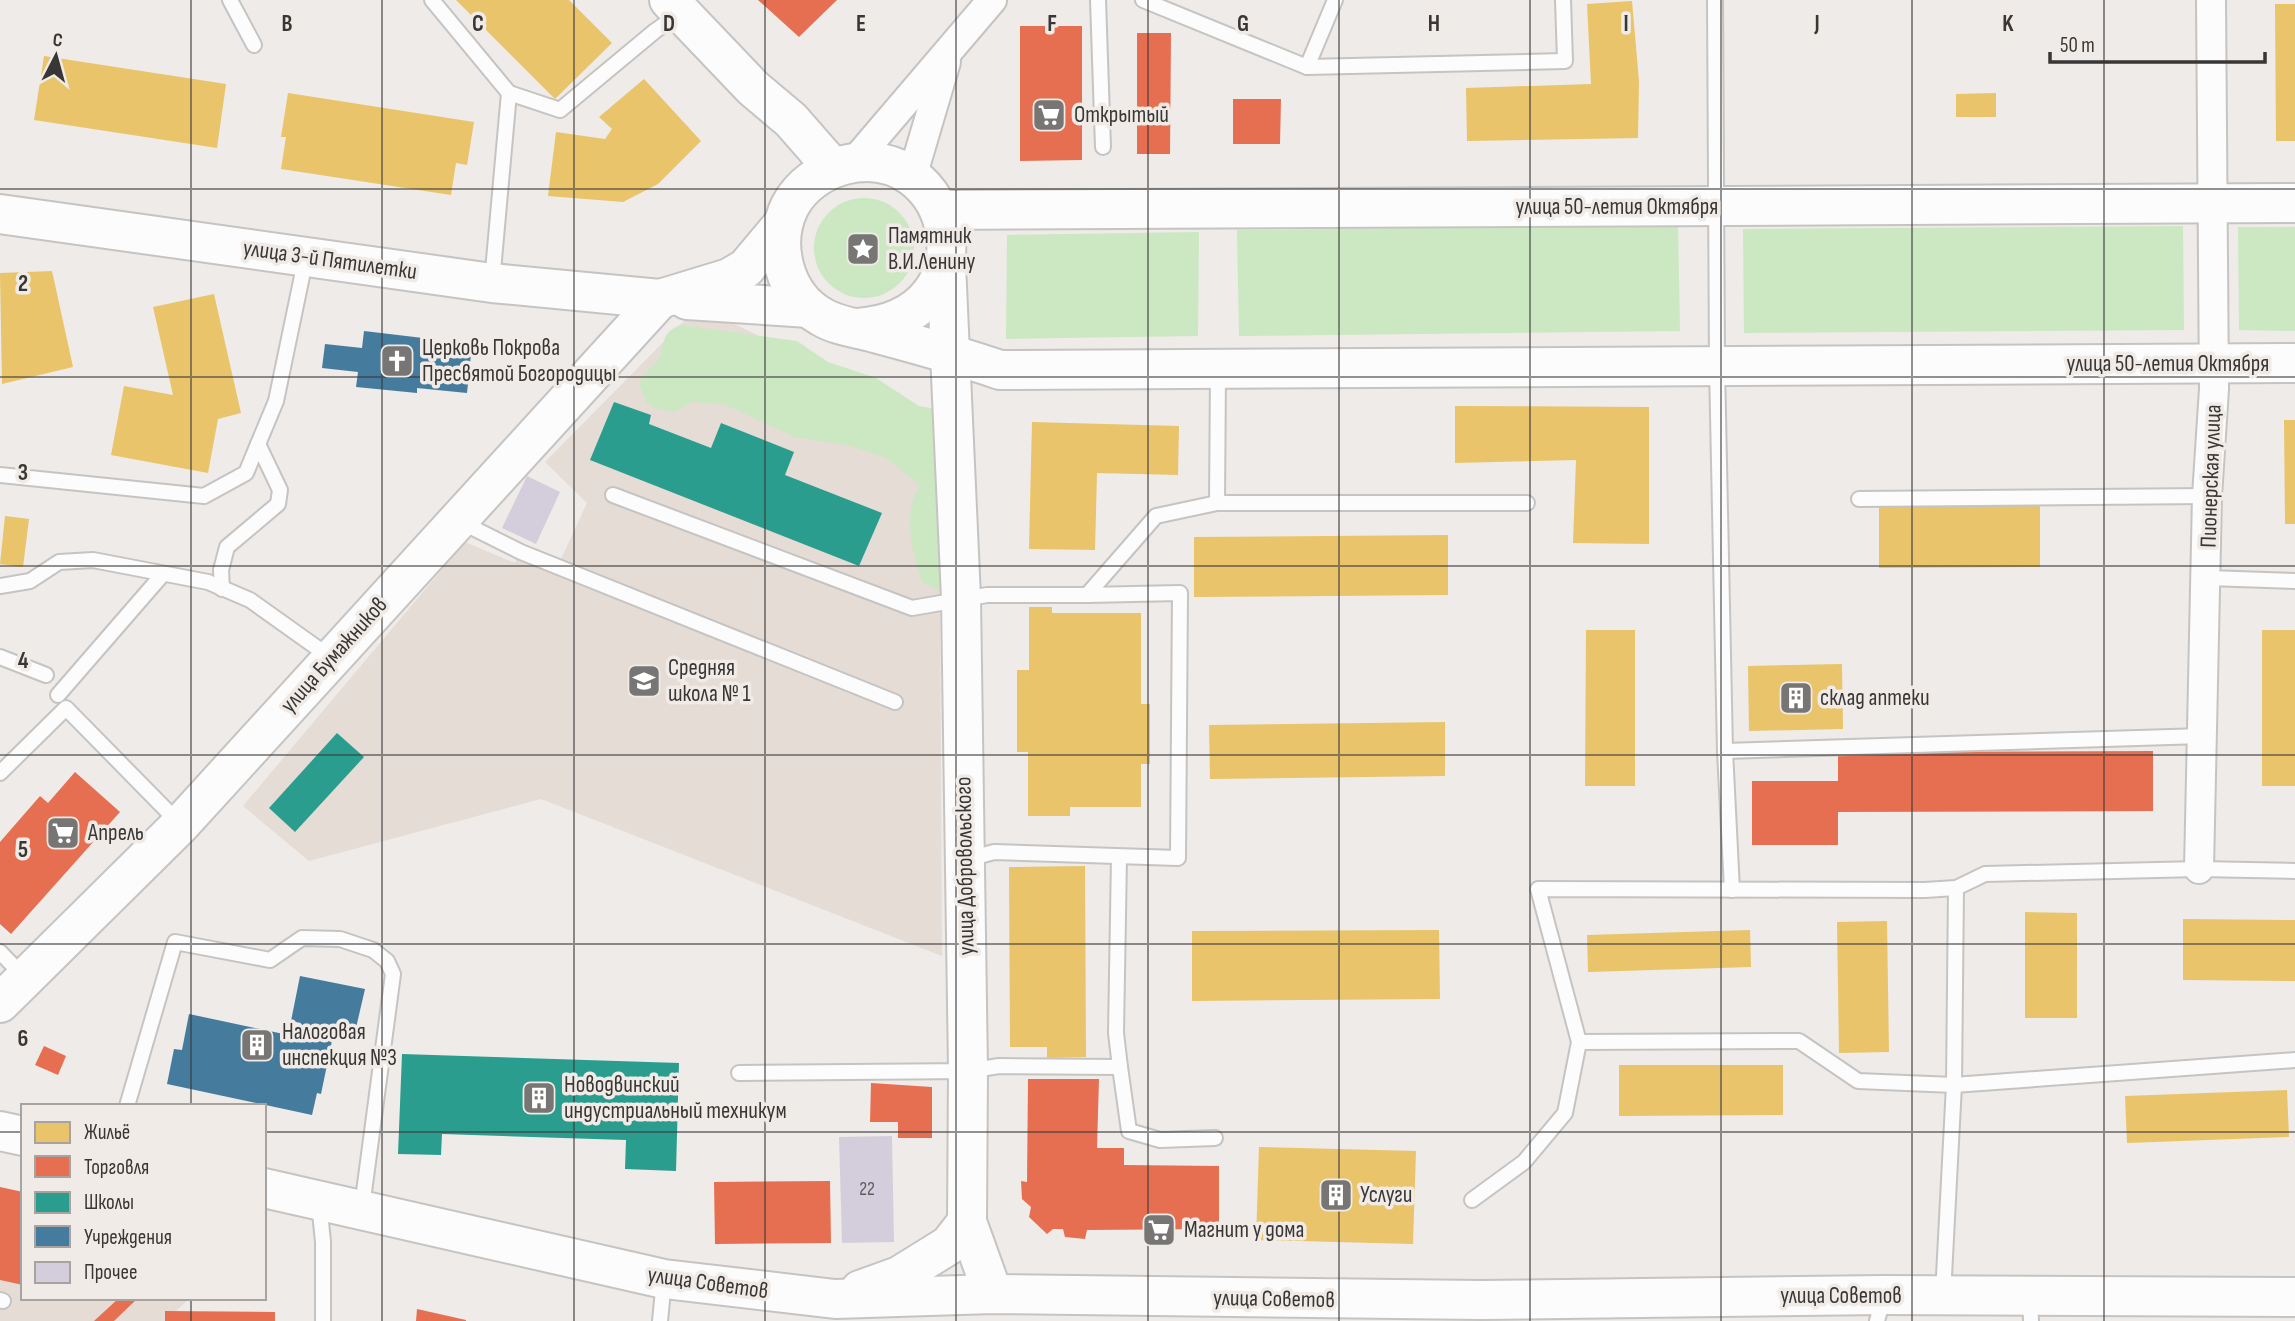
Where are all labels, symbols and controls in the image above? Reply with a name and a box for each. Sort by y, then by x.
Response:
text: B [282,10,293,38]
text: C [472,10,484,38]
text: D [663,10,675,38]
text: E [856,10,866,38]
text: F [1047,10,1057,38]
text: G [1237,10,1249,38]
text: H [1428,10,1440,38]
text: I [1623,10,1629,38]
text: J [1813,10,1820,38]
text: K [2002,10,2014,38]
north arrow [21,21,91,91]
scale bar [2050,21,2265,65]
text: С [52,29,64,53]
text: 50 m [2060,33,2095,58]
supermarket icon: Открытый [1030,96,1068,134]
place label: Открытый [1074,101,1169,129]
street label: улица 50-летия Октября [1516,193,1718,221]
place label: Памятник В.И.Ленину [888,222,976,276]
place icon: Памятник В.И.Ленину [844,230,882,268]
street label: улица 3-й Пятилетки [241,234,419,286]
text: 2 [18,270,28,298]
place label: Церковь Покрова Пресвятой Богородицы [422,334,616,388]
church icon: Церковь Покрова Пресвятой Богородицы [378,342,416,380]
street label: улица 50-летия Октября [2067,350,2269,378]
street label: Пионерская улица [2195,404,2227,548]
text: 3 [18,459,28,487]
street label: улица Бумажников [275,591,393,719]
text: 4 [18,647,29,675]
place label: Средняя школа № 1 [668,654,750,708]
school or university icon: Средняя школа № 1 [625,662,663,700]
building icon: склад аптеки [1777,679,1815,717]
place label: склад аптеки [1820,684,1930,712]
street label: улица Добровольского [949,776,981,956]
supermarket icon: Апрель [44,814,82,852]
place label: Апрель [87,819,144,847]
text: 5 [18,836,28,864]
place label: Налоговая инспекция №3 [282,1018,397,1072]
text: 6 [18,1025,28,1053]
building icon: Налоговая инспекция №3 [238,1026,276,1064]
place label: Новодвинский индустриальный техникум [564,1071,787,1125]
building icon: Новодвинский индустриальный техникум [520,1079,558,1117]
legend [21,1104,266,1300]
text: Жильё [84,1120,130,1145]
text: Торговля [84,1155,149,1180]
building icon: Услуги [1317,1176,1355,1214]
house number: 22 [859,1178,875,1201]
place label: Услуги [1360,1181,1412,1209]
text: Школы [84,1190,134,1215]
supermarket icon: Магнит у дома [1140,1211,1178,1249]
place label: Магнит у дома [1184,1216,1304,1244]
text: Учреждения [84,1225,172,1250]
text: Прочее [84,1260,137,1285]
street label: улица Советов [646,1261,770,1305]
street label: улица Советов [1780,1282,1902,1310]
street label: улица Советов [1213,1284,1335,1314]

